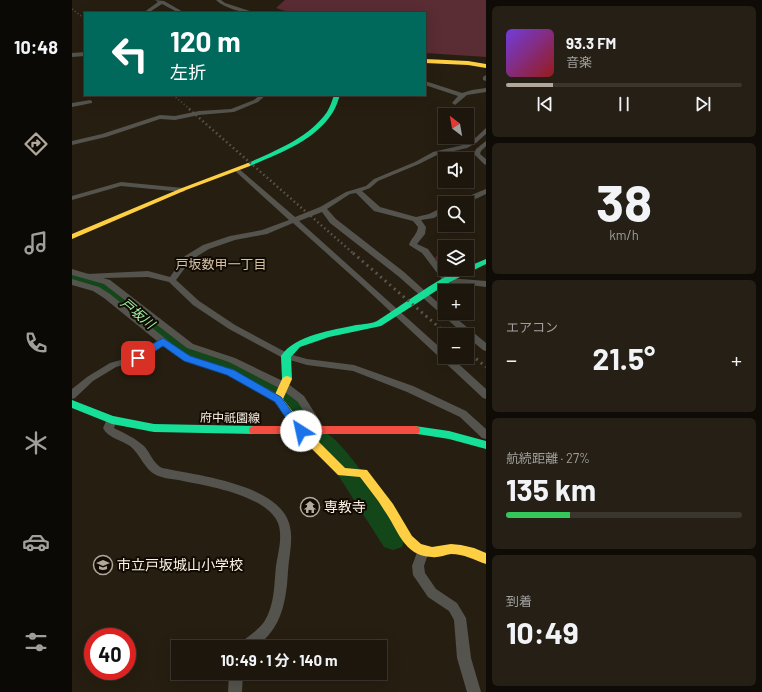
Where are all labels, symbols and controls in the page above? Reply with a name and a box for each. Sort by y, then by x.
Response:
text: 120 m [170,24,241,58]
icon: left [104,28,156,80]
text: 93.3 FM [566,34,616,52]
text: 10:48 [14,36,58,58]
text: 音楽 [566,54,592,70]
text: 左折 [170,61,206,83]
icon: previous [534,93,556,115]
icon: pause [613,93,635,115]
icon: next [692,93,714,115]
north arrow [438,108,474,144]
map controls [438,108,474,364]
icon: directions [22,130,50,158]
button: sound [438,152,474,188]
text: 38 [596,170,652,232]
button: search [438,196,474,232]
text: km/h [609,227,639,243]
icon: music [22,229,50,257]
button: layers [438,240,474,276]
district label: 戸坂数甲一丁目 [175,256,267,272]
button: + [438,284,474,320]
water label: 戸坂川 [118,294,160,333]
text: エアコン [506,319,558,335]
button: − [438,328,474,364]
icon: phone [22,329,50,357]
text: 21.5° [593,340,655,376]
pin [121,341,155,375]
text: − [506,346,517,372]
text: + [731,346,742,372]
icon: arrive [127,347,149,369]
street label: 府中祇園線 [200,409,260,425]
position arrow [280,410,322,452]
icon: climate [22,429,50,457]
text: 航続距離 · 27% [506,450,590,466]
text: 135 km [506,471,596,507]
temple icon: 専教寺 [299,496,321,518]
place label: 専教寺 [324,498,366,515]
icon: car [22,528,50,556]
school or university icon: 市立戸坂城山小学校 [92,554,114,576]
place label: 市立戸坂城山小学校 [117,556,243,573]
text: 到着 [506,593,532,609]
text: 10:49 [506,614,579,650]
icon: filters [22,628,50,656]
speed limit sign: 40 [84,628,136,680]
text: 10:49 · 1 分 · 140 m [220,651,338,669]

